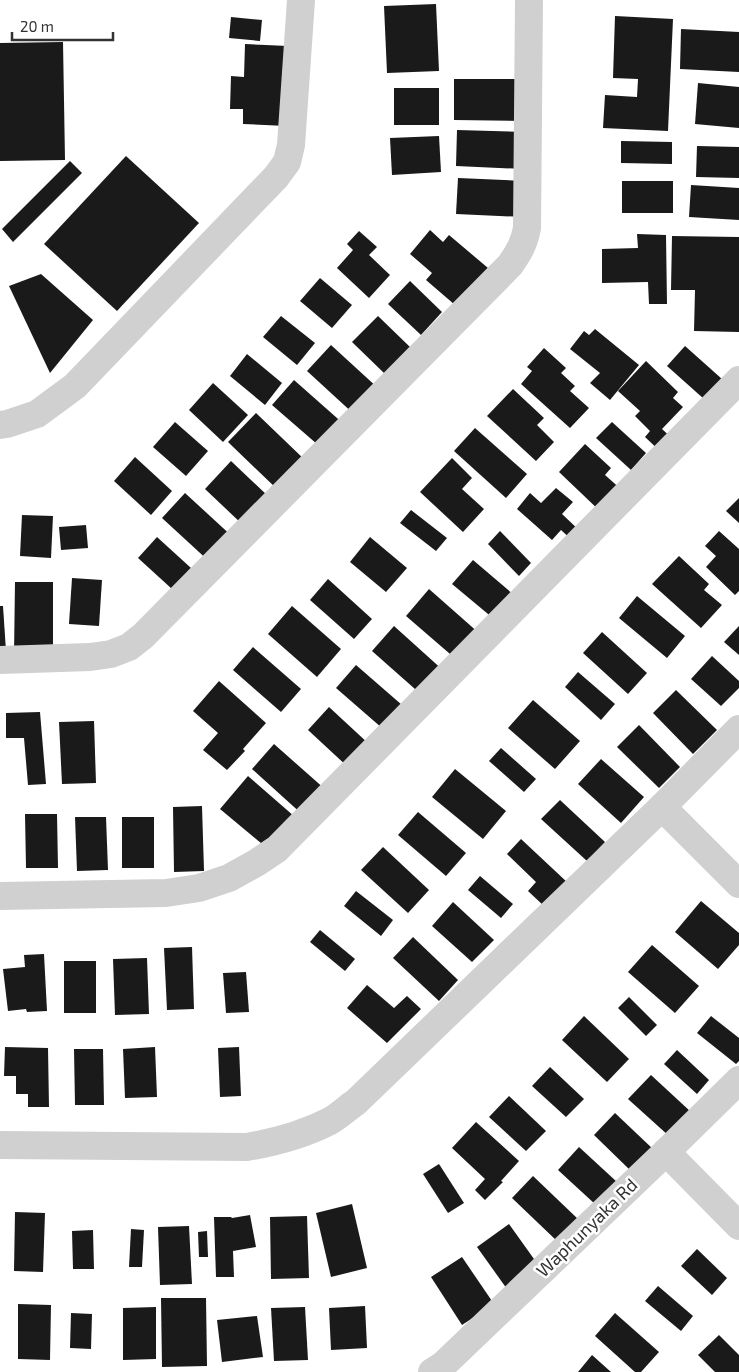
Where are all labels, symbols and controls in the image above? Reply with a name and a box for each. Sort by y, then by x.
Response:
scale bar [12,10,114,42]
text: 20 m [20,17,54,35]
street label: Waphunyaka Rd [531,1173,641,1281]

